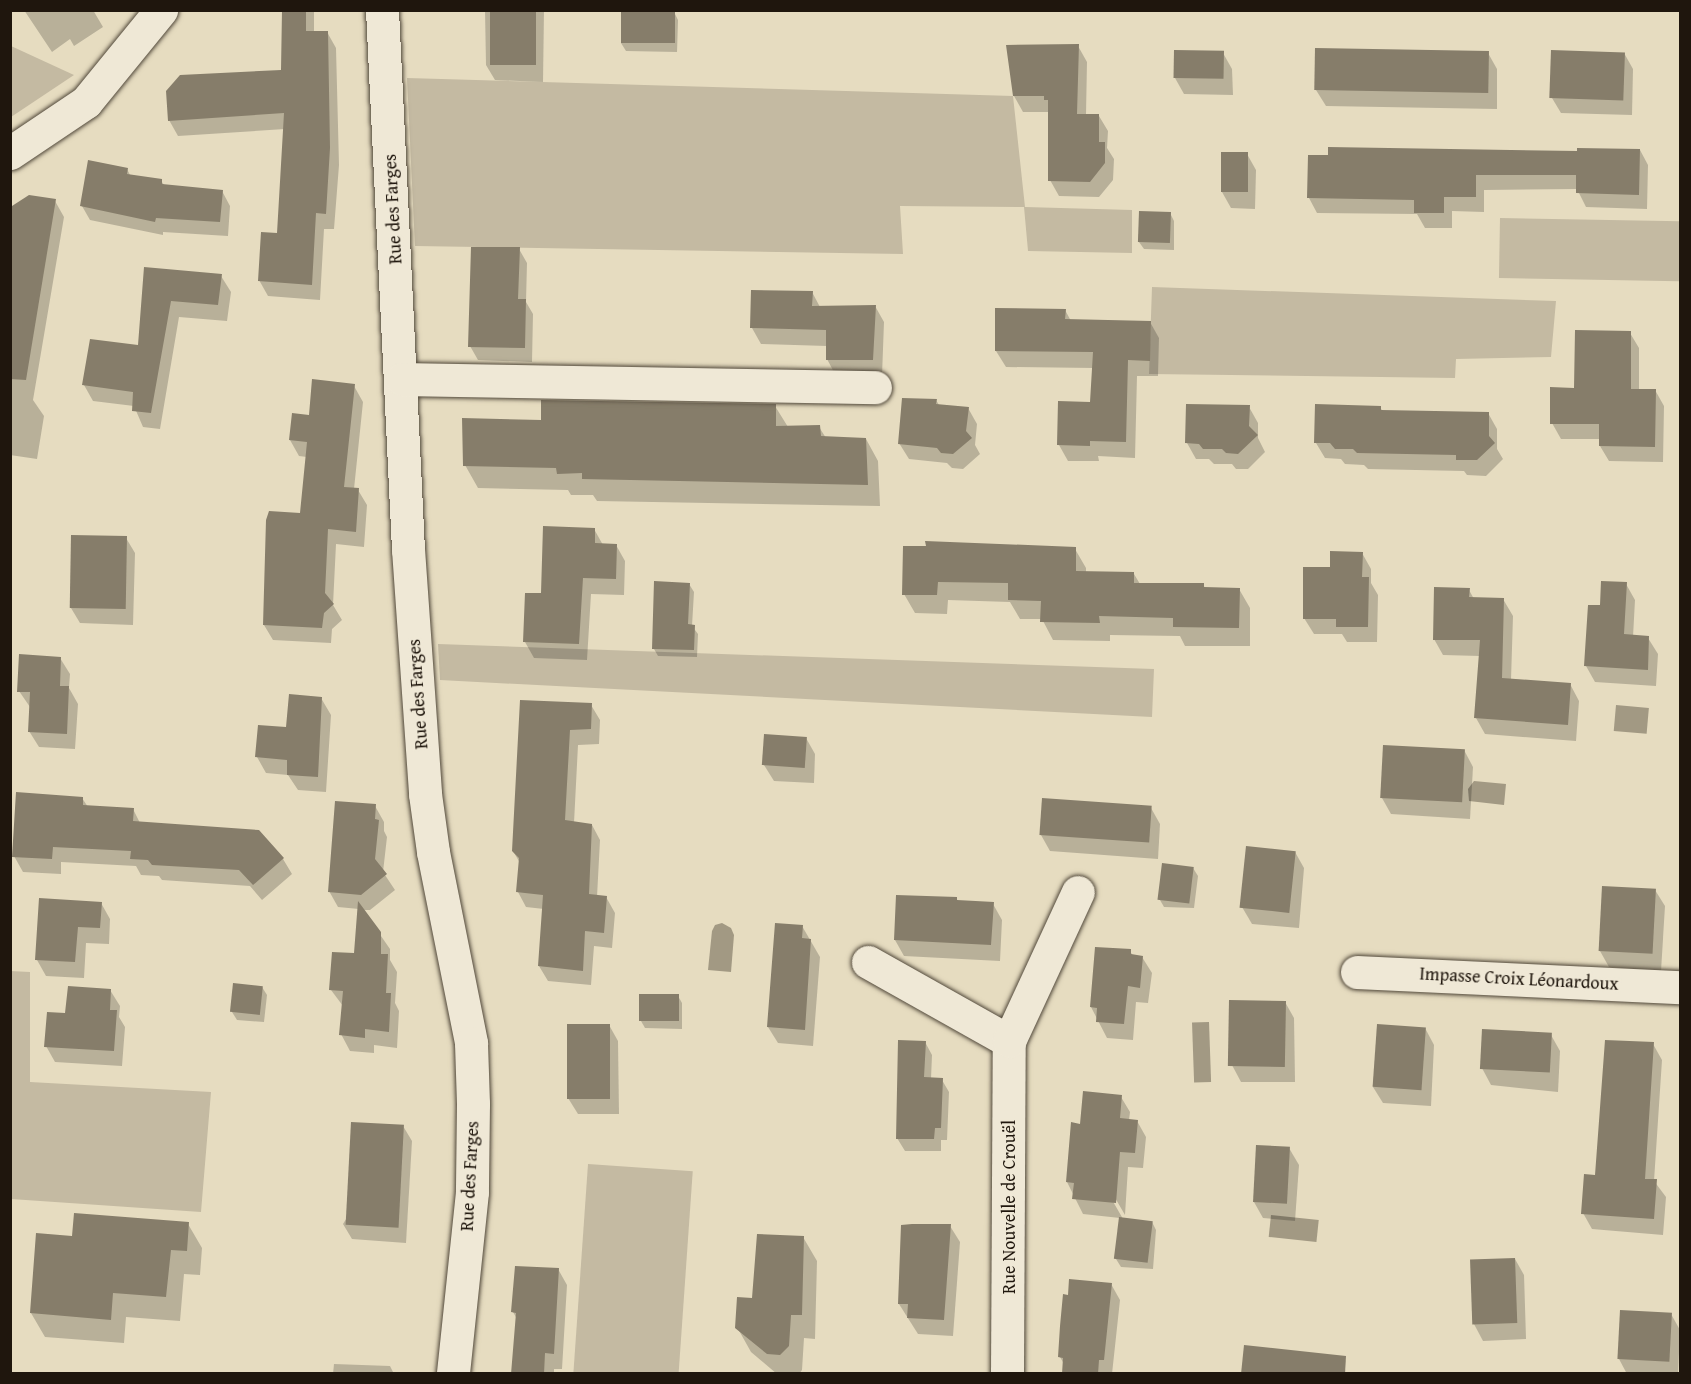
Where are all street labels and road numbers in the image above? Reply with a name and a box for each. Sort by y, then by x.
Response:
street label: Rue des Farges [379,153,407,265]
street label: Rue des Farges [403,638,433,750]
street label: Impasse Croix Léonardoux [1419,963,1619,995]
street label: Rue des Farges [456,1120,484,1232]
street label: Rue Nouvelle de Crouël [998,1120,1020,1294]

